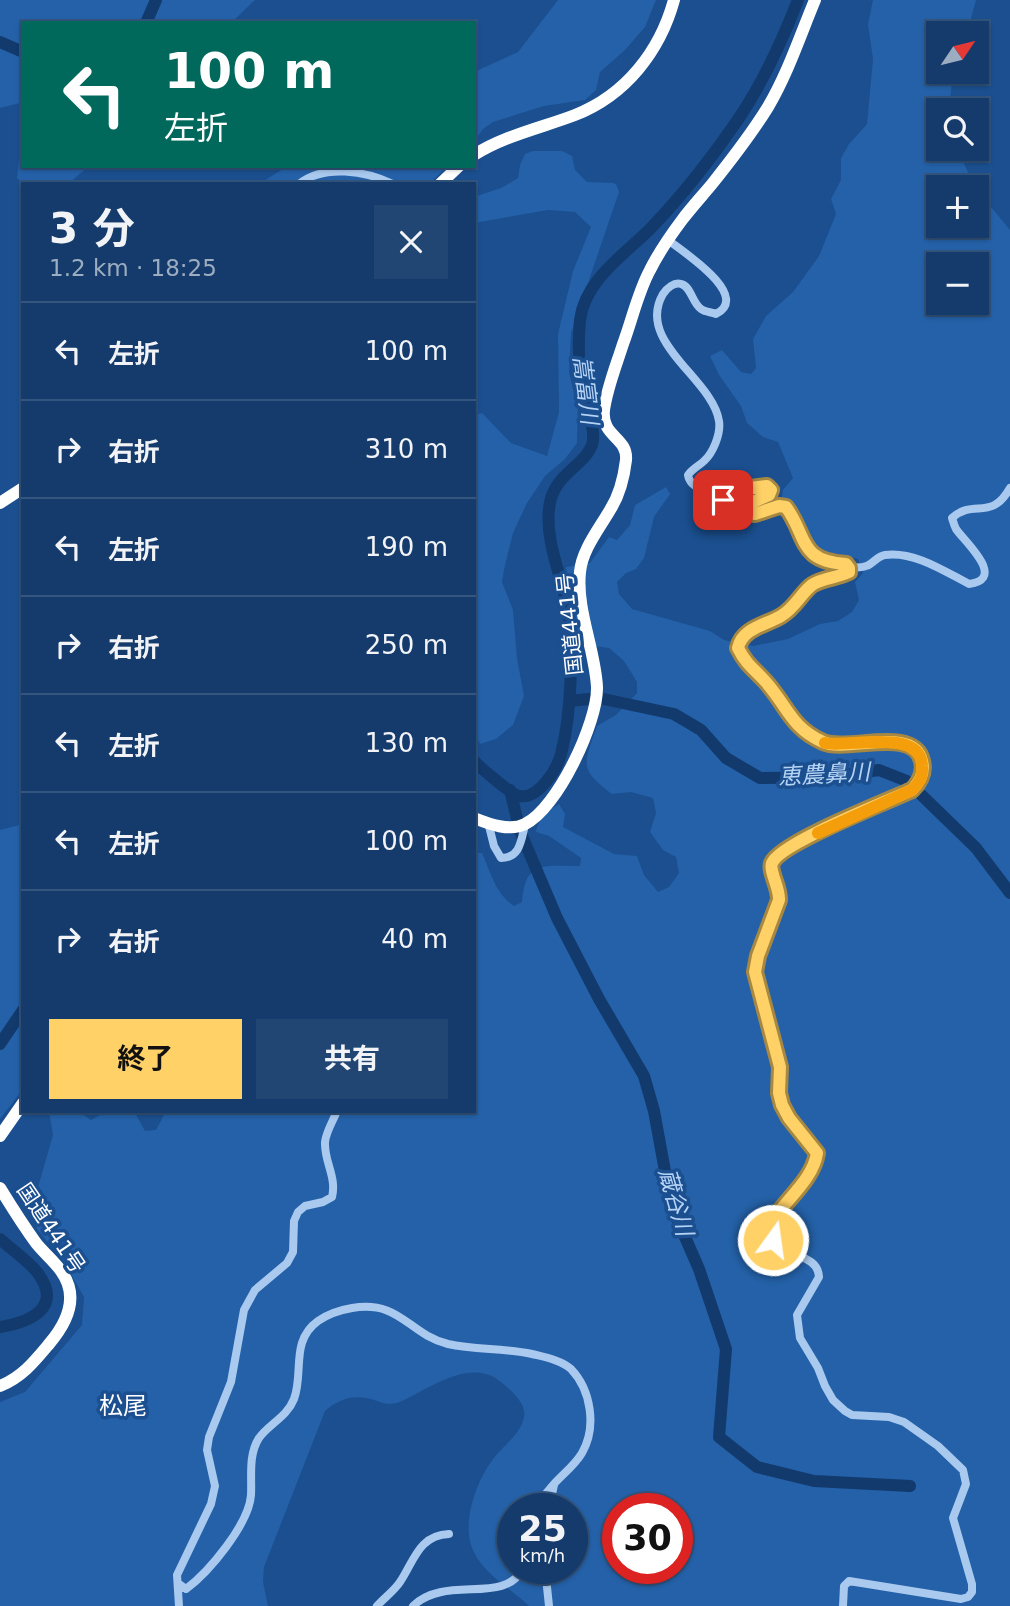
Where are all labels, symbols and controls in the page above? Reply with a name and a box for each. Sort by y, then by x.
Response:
north arrow [926,21,989,84]
map controls [926,21,989,315]
text: 100 m [164,43,334,100]
icon: left [49,49,140,140]
button: search [926,98,989,161]
text: 左折 [164,109,228,147]
button: + [926,175,989,238]
text: 3 分 [49,204,135,253]
button: close [374,205,448,279]
button: − [926,252,989,315]
text: 1.2 km · 18:25 [49,255,217,281]
icon: left [49,332,87,370]
text: 100 m [365,336,448,366]
text: 左折 [108,339,160,369]
water label: 嵩富川 [569,354,603,429]
icon: right [49,430,87,468]
text: 310 m [365,434,448,464]
text: 右折 [108,437,160,467]
pin [693,470,753,530]
icon: arrive [704,481,742,519]
icon: left [49,528,87,566]
text: 190 m [365,532,448,562]
text: 左折 [108,535,160,565]
street label: 国道441号 [553,571,587,677]
icon: right [49,626,87,664]
text: 250 m [365,630,448,660]
text: 右折 [108,633,160,663]
icon: left [49,724,87,762]
text: 130 m [365,728,448,758]
text: 左折 [108,731,160,761]
water label: 恵農鼻川 [777,758,874,789]
icon: left [49,822,87,860]
text: 100 m [365,826,448,856]
text: 左折 [108,829,160,859]
icon: right [49,920,87,958]
text: 40 m [381,924,448,954]
text: 右折 [108,927,160,957]
button: 終了 [49,1019,242,1099]
button: 共有 [256,1019,448,1099]
water label: 蔵谷川 [654,1165,699,1242]
street label: 国道441号 [12,1179,90,1277]
position arrow [736,1203,810,1277]
district label: 松尾 [99,1392,147,1420]
speed limit sign: 30 [602,1493,693,1584]
text: 25 [518,1509,567,1549]
text: km/h [520,1545,565,1566]

